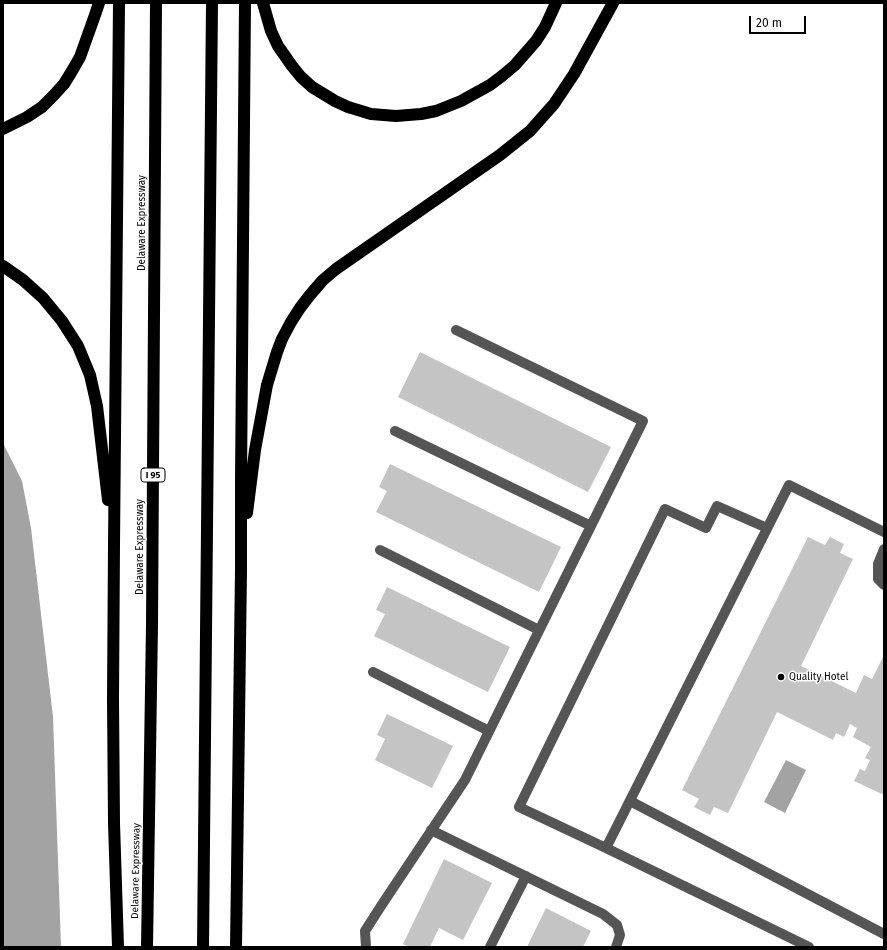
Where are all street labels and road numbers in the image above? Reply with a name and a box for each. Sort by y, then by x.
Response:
street label: Delaware Expressway [136,175,148,271]
road number: I 95 [141,468,165,482]
street label: Delaware Expressway [134,499,146,595]
street label: Delaware Expressway [129,823,143,919]

